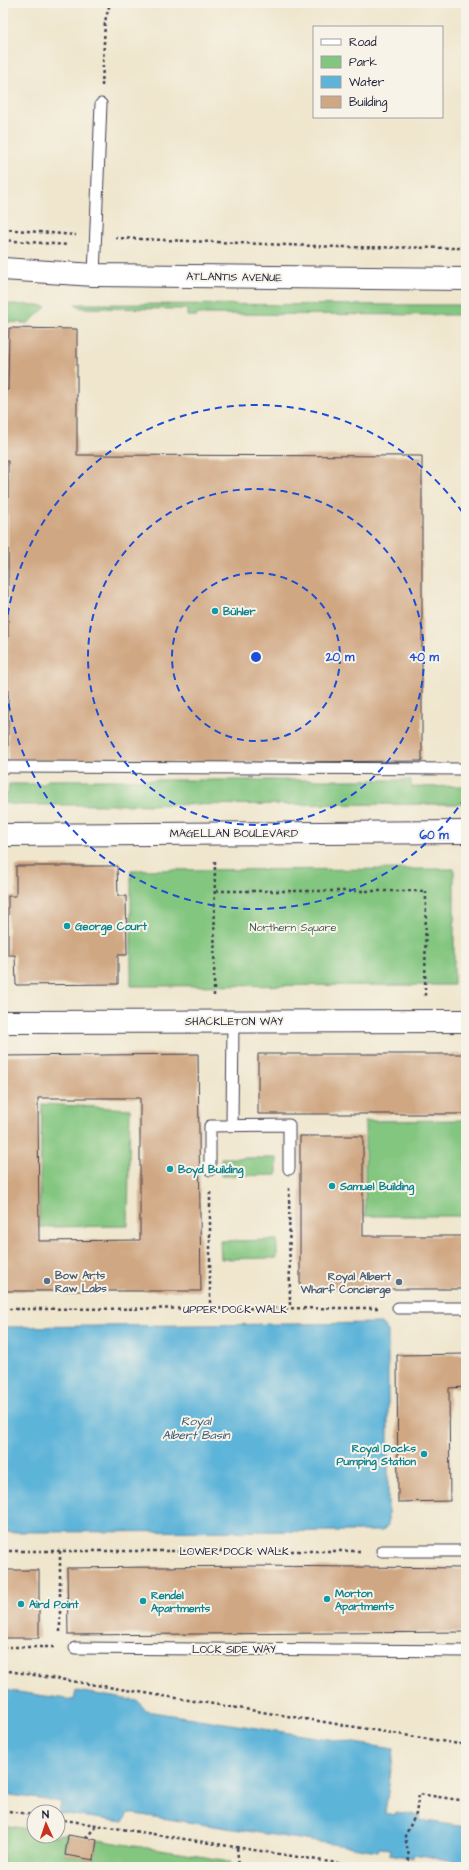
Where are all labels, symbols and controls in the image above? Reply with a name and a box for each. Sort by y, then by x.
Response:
legend [313,26,443,118]
text: Road [349,34,377,51]
text: Park [349,54,377,71]
text: Water [349,74,385,91]
text: Building [349,94,387,112]
street label: ATLANTIS AVENUE [186,269,282,285]
place label: Bühler [223,604,257,619]
marker: Bühler [210,606,220,616]
text: 20 m [325,649,355,666]
text: 40 m [409,649,440,666]
centre of rings [249,650,263,664]
street label: MAGELLAN BOULEVARD [170,826,298,841]
text: 60 m [419,827,449,844]
place label: George Court [75,919,147,936]
park label: Northern Square [250,920,336,935]
marker: George Court [62,921,72,931]
street label: SHACKLETON WAY [185,1014,283,1029]
place label: Boyd Building [178,1162,244,1179]
marker: Boyd Building [165,1164,175,1174]
place label: Samuel Building [339,1179,415,1196]
marker: Samuel Building [327,1181,337,1191]
place label: Bow Arts Raw Labs [55,1268,107,1296]
place label: Royal Albert Wharf Concierge [300,1269,392,1299]
marker: Bow Arts Raw Labs [42,1276,52,1286]
marker: Royal Albert Wharf Concierge [394,1277,404,1287]
street label: UPPER DOCK WALK [183,1302,287,1317]
water label: Royal Albert Basin [162,1413,231,1444]
place label: Royal Docks Pumping Station [337,1441,416,1471]
marker: Royal Docks Pumping Station [419,1449,429,1459]
street label: LOWER DOCK WALK [179,1544,289,1559]
place label: Morton Apartments [335,1586,395,1615]
place label: Rendel Apartments [151,1588,211,1617]
marker: Morton Apartments [322,1594,332,1604]
marker: Rendel Apartments [138,1596,148,1606]
place label: Aird Point [29,1597,79,1612]
marker: Aird Point [16,1599,26,1609]
street label: LOCK SIDE WAY [192,1642,276,1657]
north arrow [26,1804,66,1844]
text: N [42,1807,49,1822]

